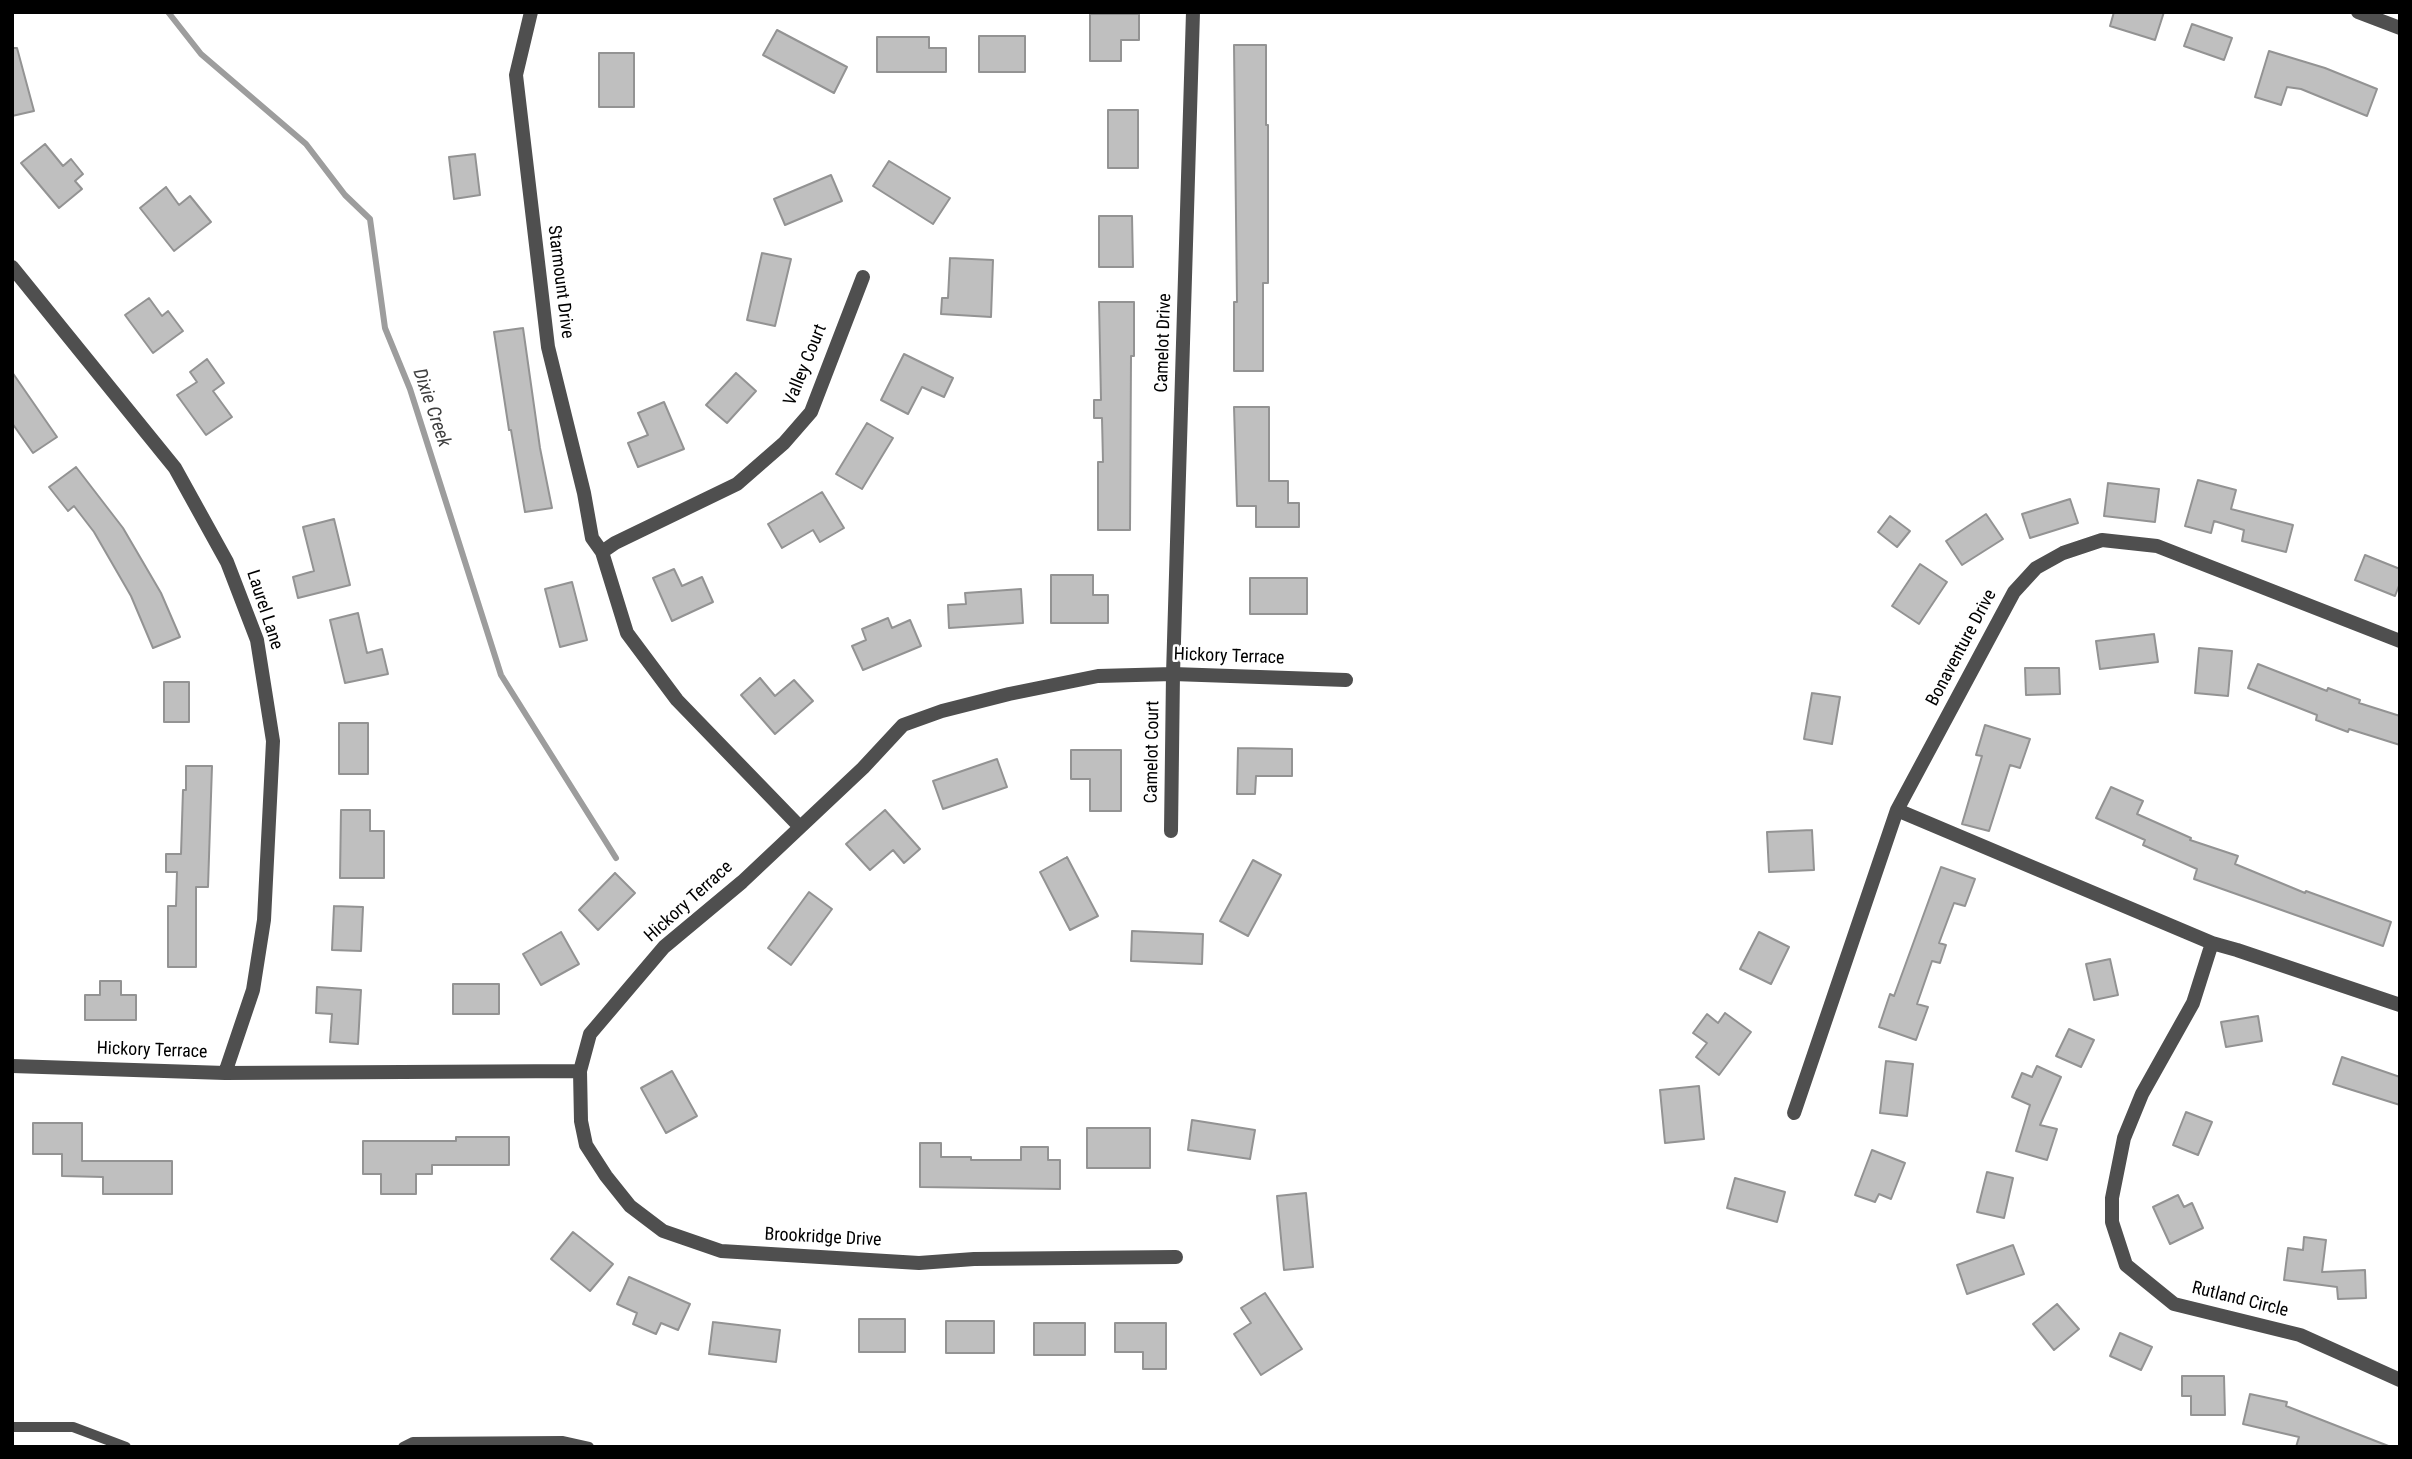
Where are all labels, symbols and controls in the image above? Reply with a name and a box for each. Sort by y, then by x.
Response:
street label: Starmount Drive [542,224,578,340]
street label: Camelot Drive [1151,293,1177,393]
street label: Valley Court [780,321,832,409]
water label: Dixie Creek [407,366,455,450]
street label: Laurel Lane [241,568,287,652]
street label: Bonaventure Drive [1922,586,2002,710]
street label: Hickory Terrace [1173,644,1285,670]
street label: Camelot Court [1141,701,1165,803]
street label: Hickory Terrace [641,857,737,947]
street label: Hickory Terrace [96,1038,208,1064]
street label: Brookridge Drive [764,1224,882,1252]
street label: Rutland Circle [2190,1278,2290,1322]

